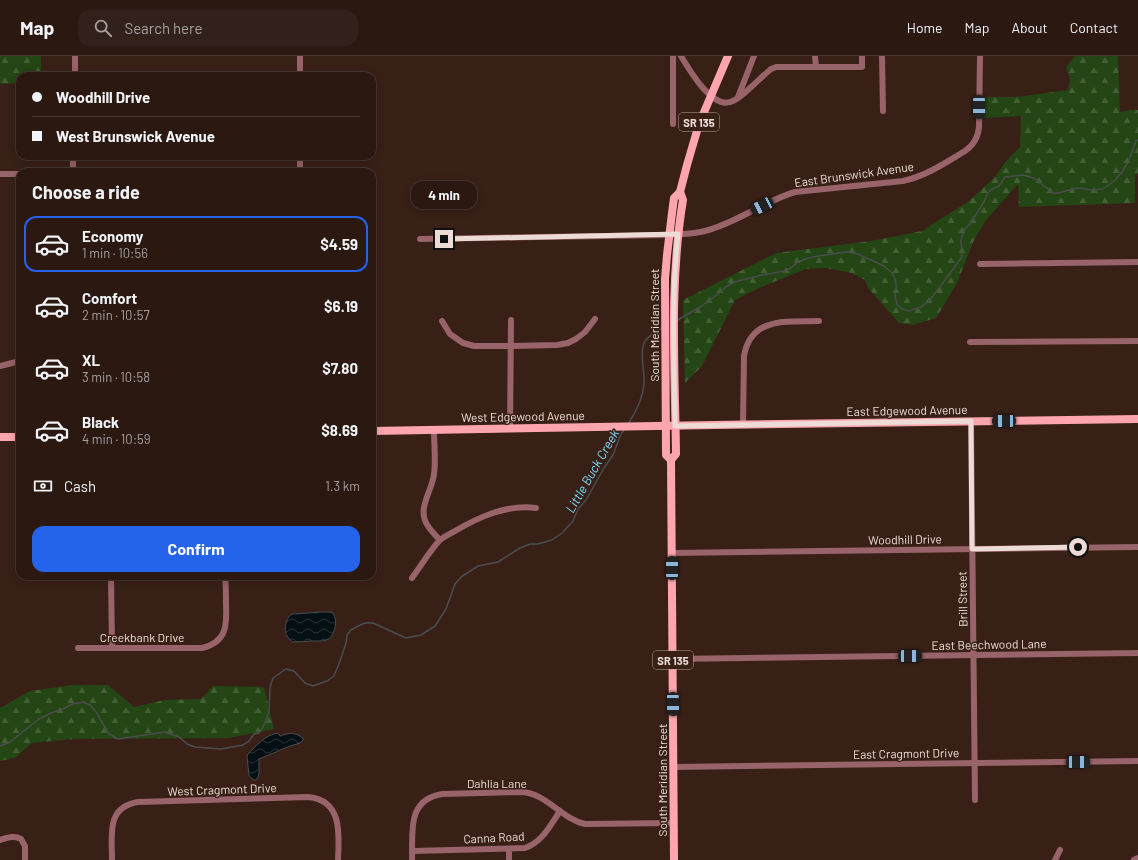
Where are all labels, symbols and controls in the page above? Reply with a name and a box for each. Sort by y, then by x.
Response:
search box [78,10,358,46]
text: Map [20,16,54,39]
icon: search [92,17,114,39]
text: Search here [124,19,202,37]
text: Home [907,19,943,36]
text: Map [965,19,989,36]
text: About [1011,19,1048,36]
text: Contact [1070,19,1118,36]
text: Woodhill Drive [56,88,150,106]
car [973,95,985,119]
road number: SR 135 [679,113,719,131]
text: West Brunswick Avenue [56,127,215,145]
street label: East Brunswick Avenue [793,159,915,189]
text: Choose a ride [32,181,140,203]
callout: 4 min [411,181,477,209]
text: 4 min [428,187,460,203]
car [749,195,775,217]
icon: car [34,226,70,262]
text: Economy [82,227,143,245]
route end [435,230,453,248]
text: $4.59 [320,235,358,253]
text: 1 min · 10:56 [82,245,148,261]
street label: South Meridian Street [647,269,661,382]
icon: car [34,288,70,324]
text: Comfort [82,289,137,307]
text: $6.19 [324,297,358,315]
text: 2 min · 10:57 [82,307,150,323]
icon: car [34,350,70,386]
text: XL [82,351,100,369]
text: $7.80 [322,359,358,377]
text: 3 min · 10:58 [82,369,150,385]
street label: East Edgewood Avenue [846,402,968,418]
street label: West Edgewood Avenue [461,408,585,424]
icon: car [34,412,70,448]
text: Black [82,413,119,431]
car [992,415,1016,427]
text: $8.69 [321,421,358,439]
water label: Little Buck Creek [562,426,623,516]
text: 4 min · 10:59 [82,431,151,447]
icon: cash [32,475,54,497]
text: Cash [64,477,96,495]
text: 1.3 km [325,478,360,494]
button: Confirm [32,526,360,572]
street label: Woodhill Drive [868,531,942,547]
route start [1069,538,1087,556]
car [666,556,678,580]
street label: Brill Street [955,571,969,627]
street label: Creekbank Drive [100,630,184,644]
street label: East Beechwood Lane [931,636,1047,652]
car [898,650,922,662]
road number: SR 135 [653,651,693,669]
car [667,692,679,716]
street label: South Meridian Street [655,724,669,837]
street label: East Cragmont Drive [853,745,959,761]
car [1066,756,1090,768]
street label: Dahlia Lane [467,776,527,790]
street label: West Cragmont Drive [167,780,277,798]
street label: Canna Road [463,828,525,846]

